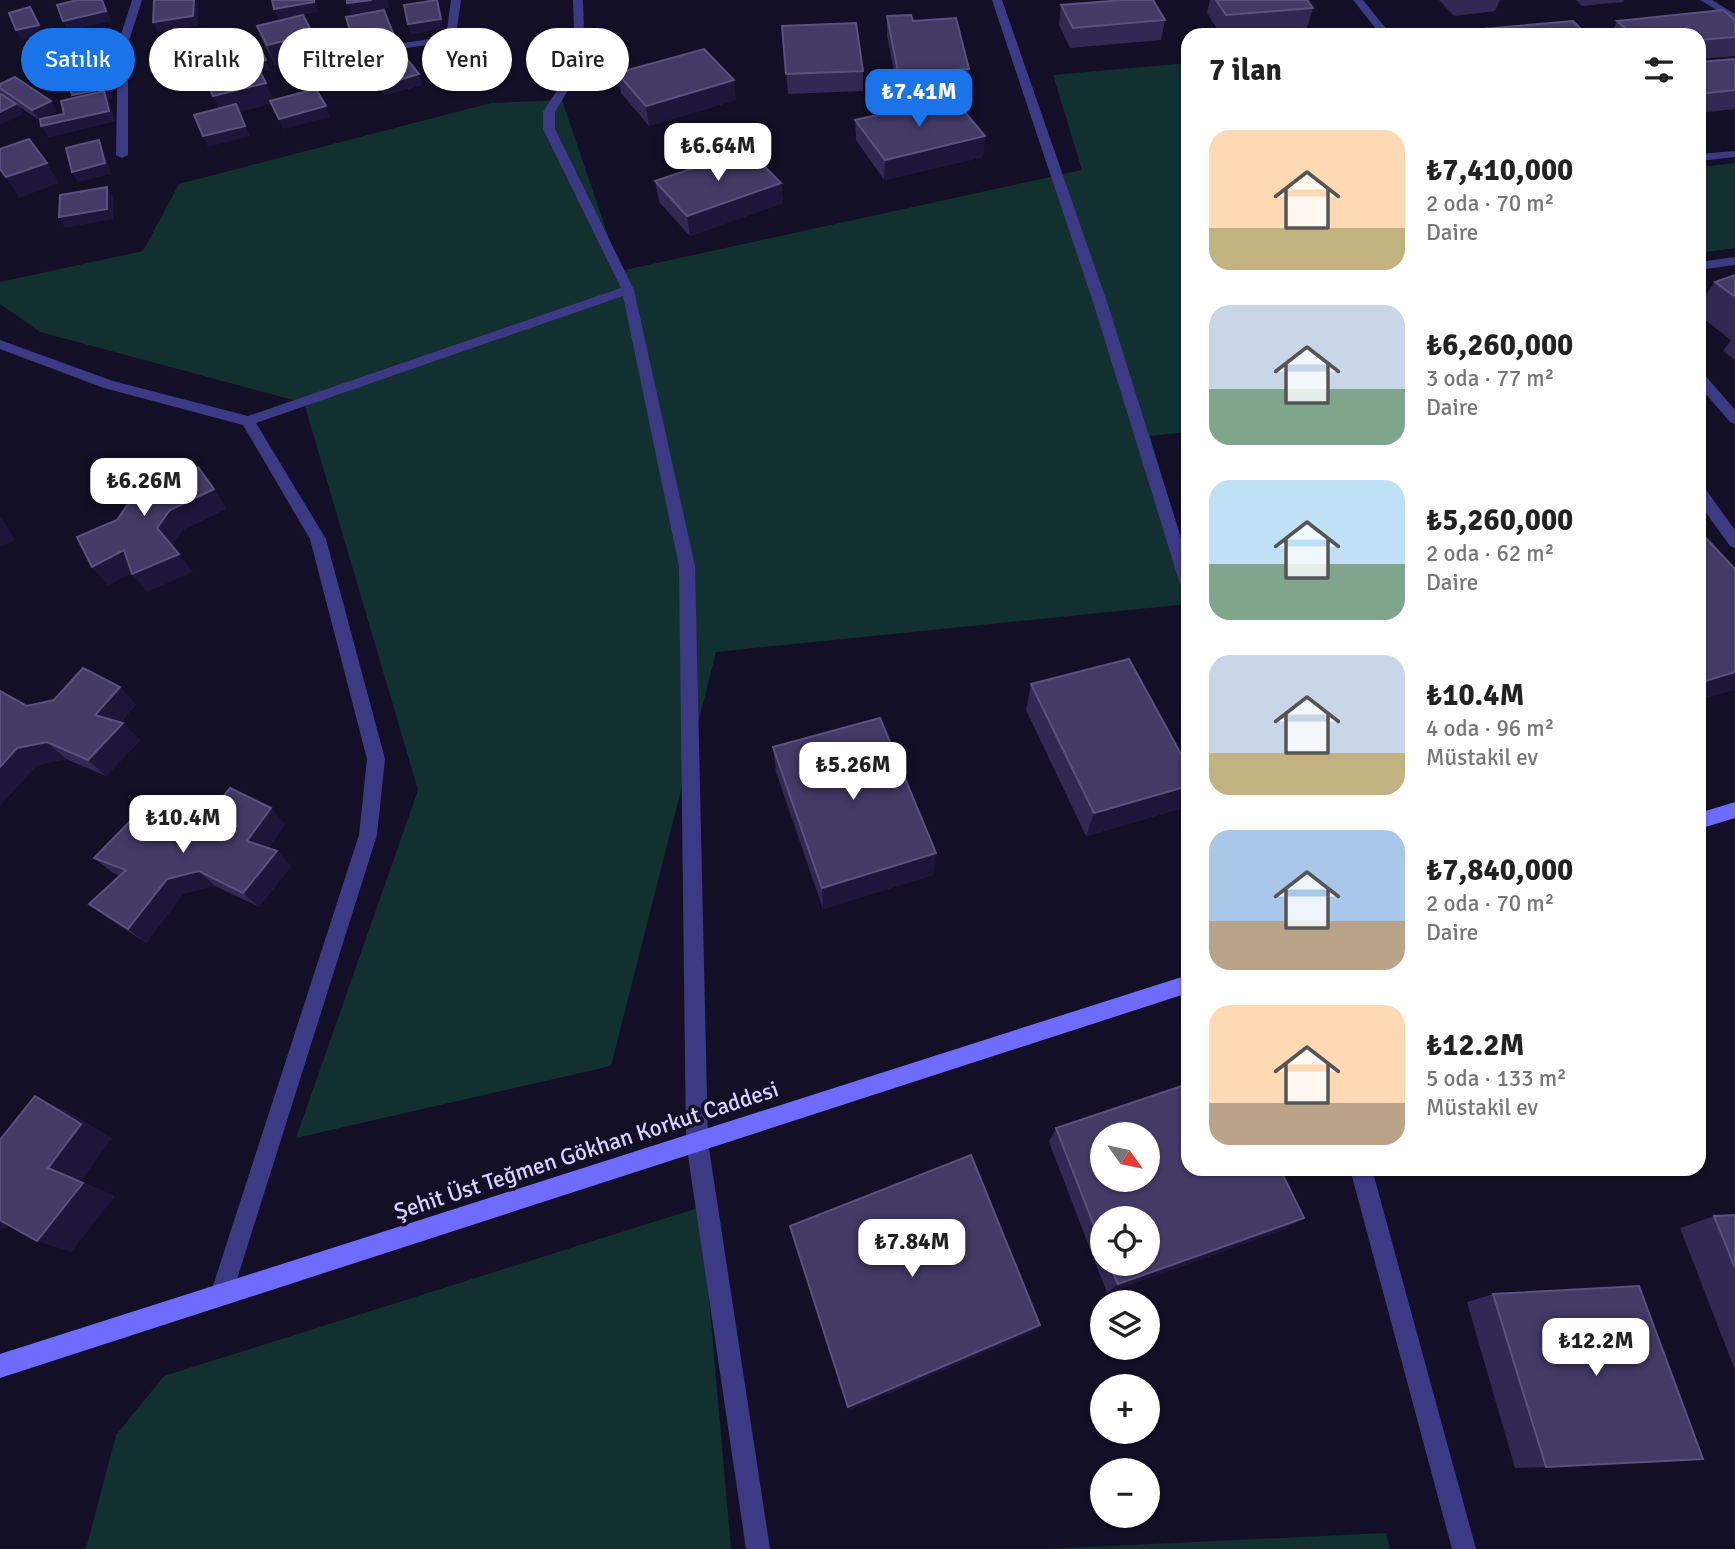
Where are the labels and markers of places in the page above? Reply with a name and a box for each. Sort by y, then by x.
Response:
pin: ₺7.41M [862,69,976,129]
pin: ₺6.64M [661,124,775,183]
pin: ₺6.26M [87,458,201,518]
pin: ₺5.26M [796,742,910,802]
pin: ₺10.4M [126,796,240,855]
pin: ₺7.84M [855,1220,969,1279]
pin: ₺12.2M [1539,1318,1653,1378]

